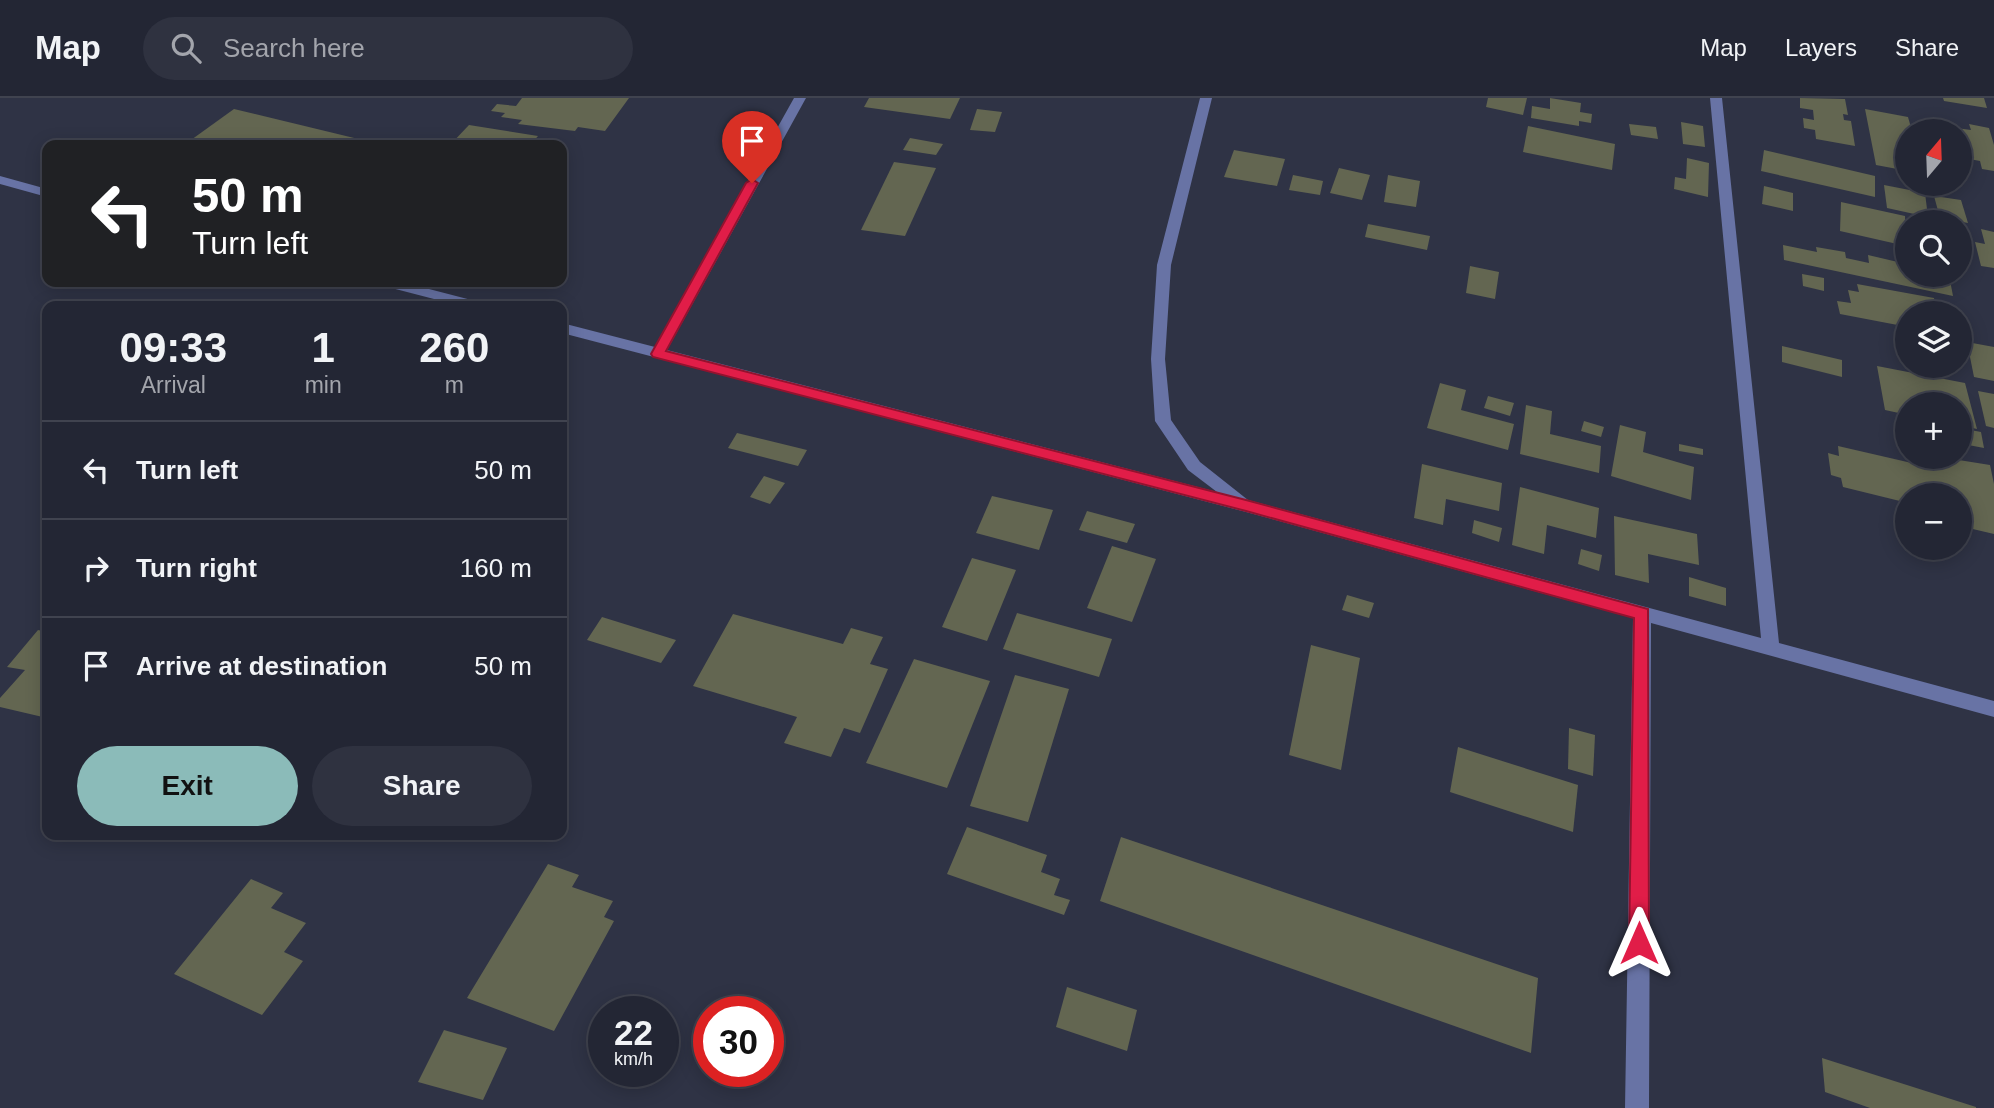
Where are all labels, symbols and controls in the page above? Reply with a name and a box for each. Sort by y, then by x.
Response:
search box [143,17,633,80]
text: Map [35,29,101,66]
icon: search [167,29,205,67]
text: Search here [223,33,365,63]
text: Map [1700,34,1747,61]
text: Layers [1785,34,1857,61]
text: Share [1895,34,1959,61]
pin [722,111,782,183]
north arrow [1895,119,1972,196]
map controls [1895,119,1972,560]
icon: arrive [733,122,771,160]
icon: left [77,168,168,259]
text: 50 m [192,168,304,222]
button: search [1895,210,1972,287]
text: Turn left [192,225,308,261]
button: layers [1895,301,1972,378]
text: 09:33 [120,324,227,371]
text: 1 [311,324,335,371]
text: 260 [419,324,489,371]
text: Arrival [141,372,206,398]
text: min [305,372,342,398]
text: m [445,372,464,398]
button: + [1895,392,1972,469]
icon: left [77,451,115,489]
text: Turn left [136,455,238,485]
text: 50 m [474,455,532,485]
button: − [1895,483,1972,560]
icon: right [77,549,115,587]
text: Turn right [136,553,257,583]
text: 160 m [460,553,532,583]
icon: arrive [77,647,115,685]
text: Arrive at destination [136,651,387,681]
text: 50 m [474,651,532,681]
button: Exit [77,746,298,826]
button: Share [312,746,532,826]
position arrow [1602,906,1676,980]
speed limit sign: 30 [693,996,784,1087]
text: 22 [614,1013,653,1052]
text: km/h [614,1049,653,1069]

